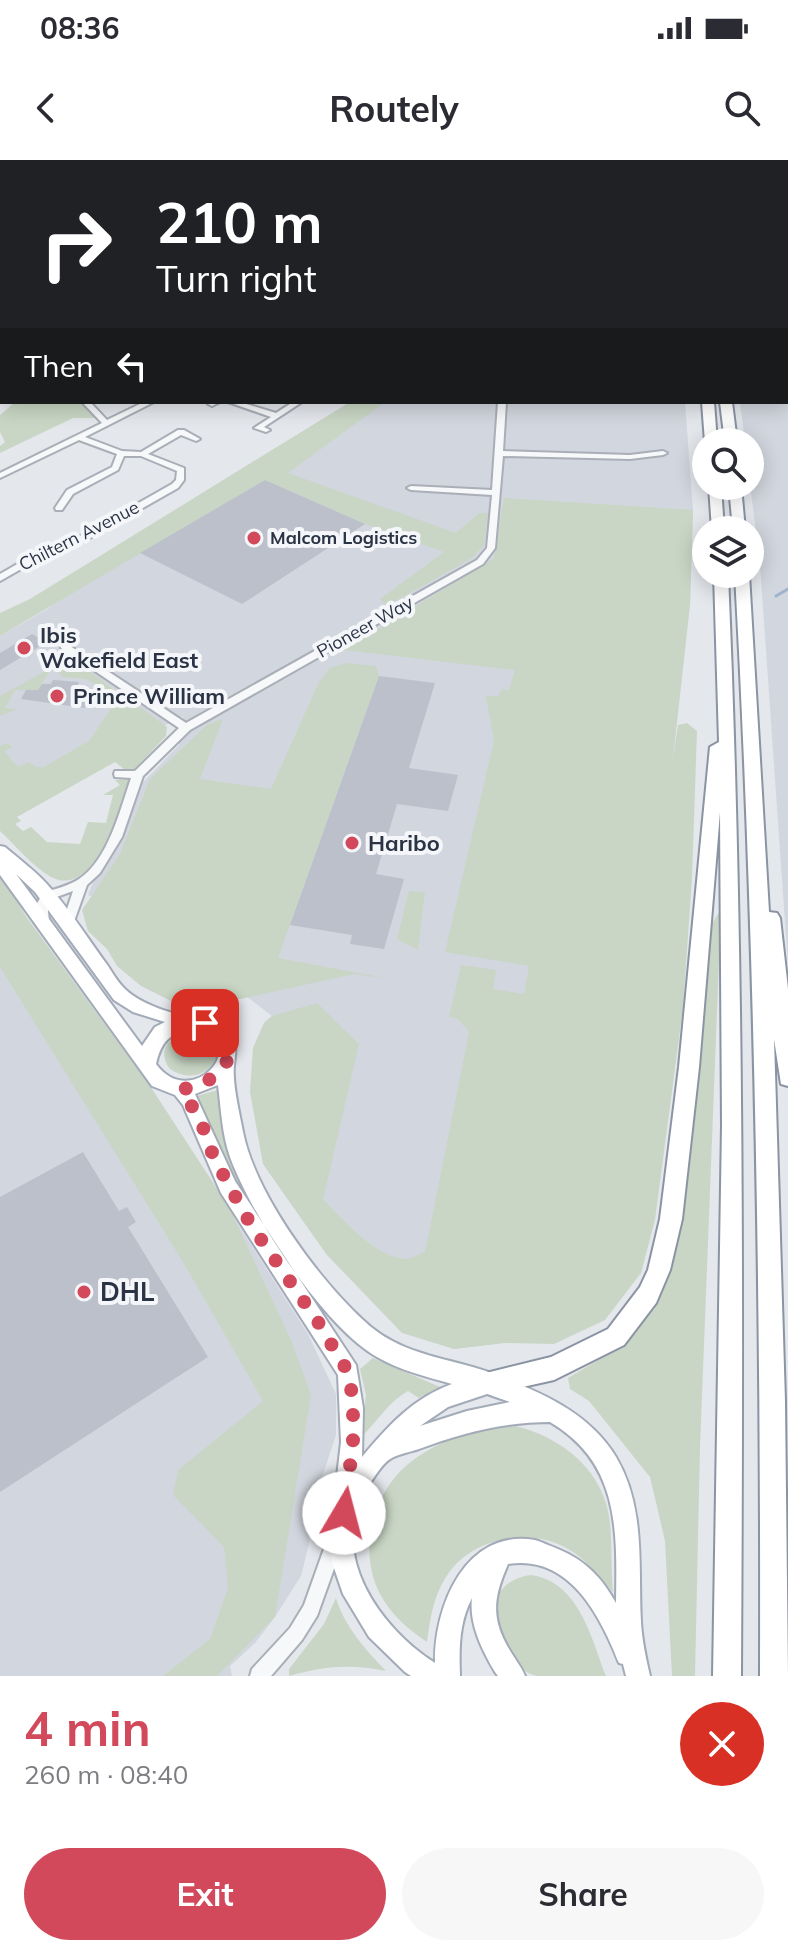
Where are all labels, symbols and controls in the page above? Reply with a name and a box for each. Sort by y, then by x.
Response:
text: 08:36 [40,9,119,47]
icon: back [24,86,68,130]
text: Routely [329,86,459,131]
icon: search [720,86,764,130]
text: 210 m [156,187,323,257]
icon: right [24,192,128,296]
text: Turn right [156,256,317,301]
icon: left [110,344,154,388]
text: Then [24,347,94,385]
map controls [692,428,764,588]
button: search [692,428,764,500]
street label: Chiltern Avenue [15,495,143,576]
button: layers [692,516,764,588]
place label: Malcom Logistics [270,526,417,549]
marker: Malcom Logistics [245,529,263,547]
street label: Pioneer Way [312,590,417,663]
place label: Ibis Wakefield East [40,621,198,674]
marker: Ibis Wakefield East [15,639,33,657]
place label: Prince William [73,682,225,710]
marker: Prince William [48,687,66,705]
place label: Haribo [368,829,440,857]
marker: Haribo [343,834,361,852]
pin [171,989,239,1057]
icon: arrive [183,1001,227,1045]
place label: DHL [100,1275,155,1308]
marker: DHL [75,1283,93,1301]
position arrow [302,1471,386,1555]
text: 4 min [24,1698,151,1758]
button: close [680,1702,764,1786]
text: 260 m · 08:40 [24,1758,188,1791]
button: Exit [24,1848,386,1940]
button: Share [402,1848,764,1940]

